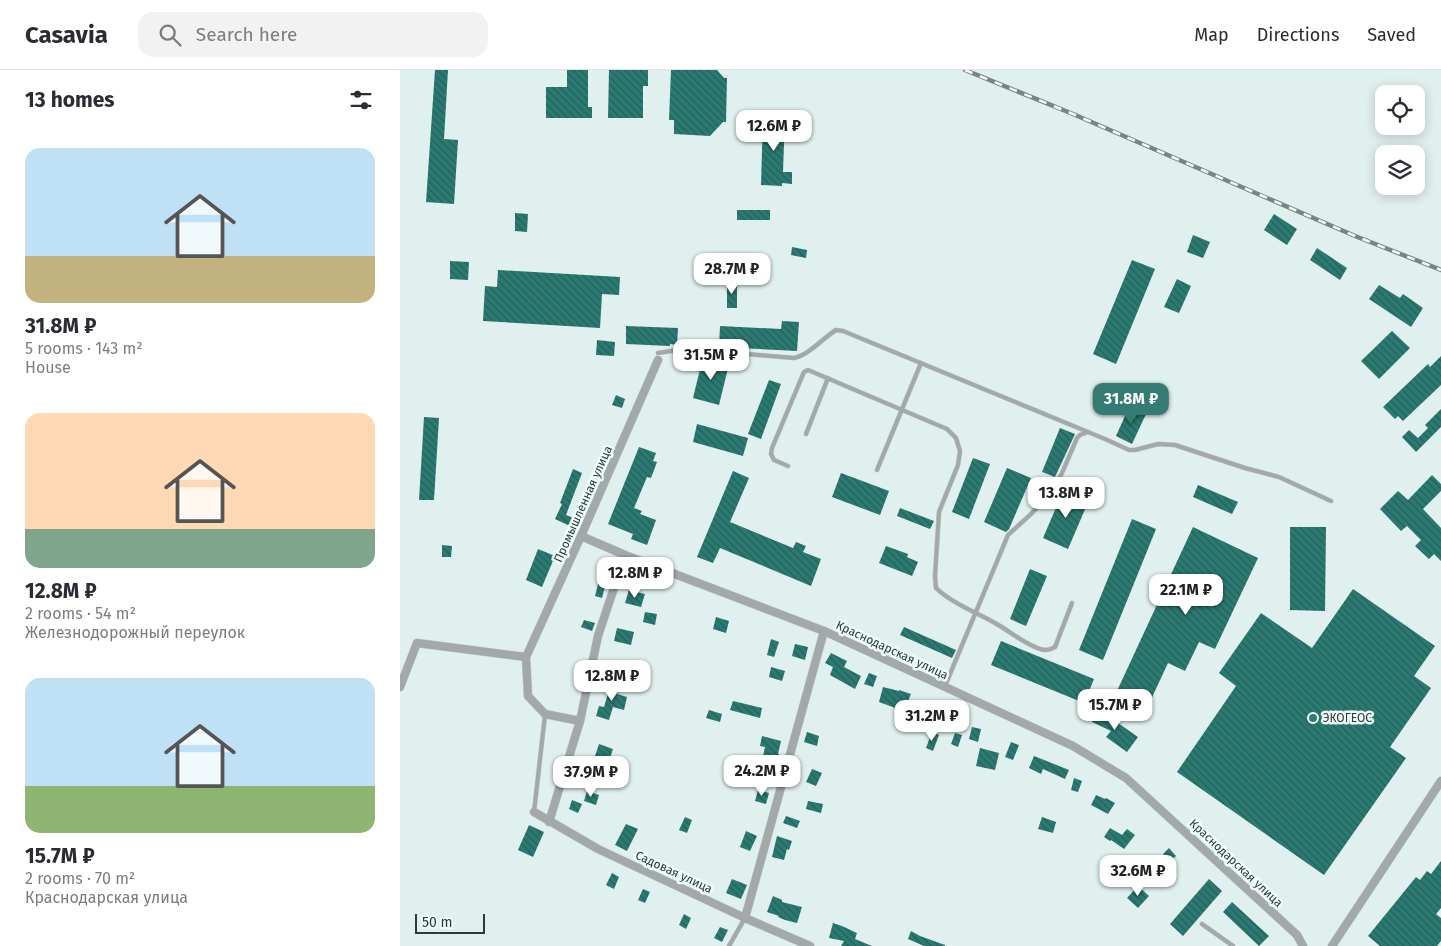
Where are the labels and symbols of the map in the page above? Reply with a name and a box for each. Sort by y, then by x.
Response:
pin: 12.6M ₽ [728,109,820,152]
pin: 28.7M ₽ [686,252,778,295]
pin: 31.5M ₽ [665,338,757,381]
pin: 31.8M ₽ [1085,382,1177,425]
street label: Промышленная улица [551,444,615,564]
pin: 13.8M ₽ [1020,476,1112,519]
pin: 12.8M ₽ [589,556,681,599]
pin: 22.1M ₽ [1140,574,1232,616]
street label: Краснодарская улица [834,618,950,682]
pin: 12.8M ₽ [566,660,658,702]
pin: 15.7M ₽ [1069,688,1161,731]
pin: 31.2M ₽ [886,700,978,742]
place label: ЭКОГЕОС [1323,711,1372,725]
marker: ЭКОГЕОС [1307,712,1319,724]
pin: 24.2M ₽ [716,754,808,797]
pin: 37.9M ₽ [545,756,637,798]
street label: Краснодарская улица [1187,816,1285,910]
street label: Садовая улица [633,848,715,896]
pin: 32.6M ₽ [1092,854,1184,897]
scale bar [415,911,485,934]

